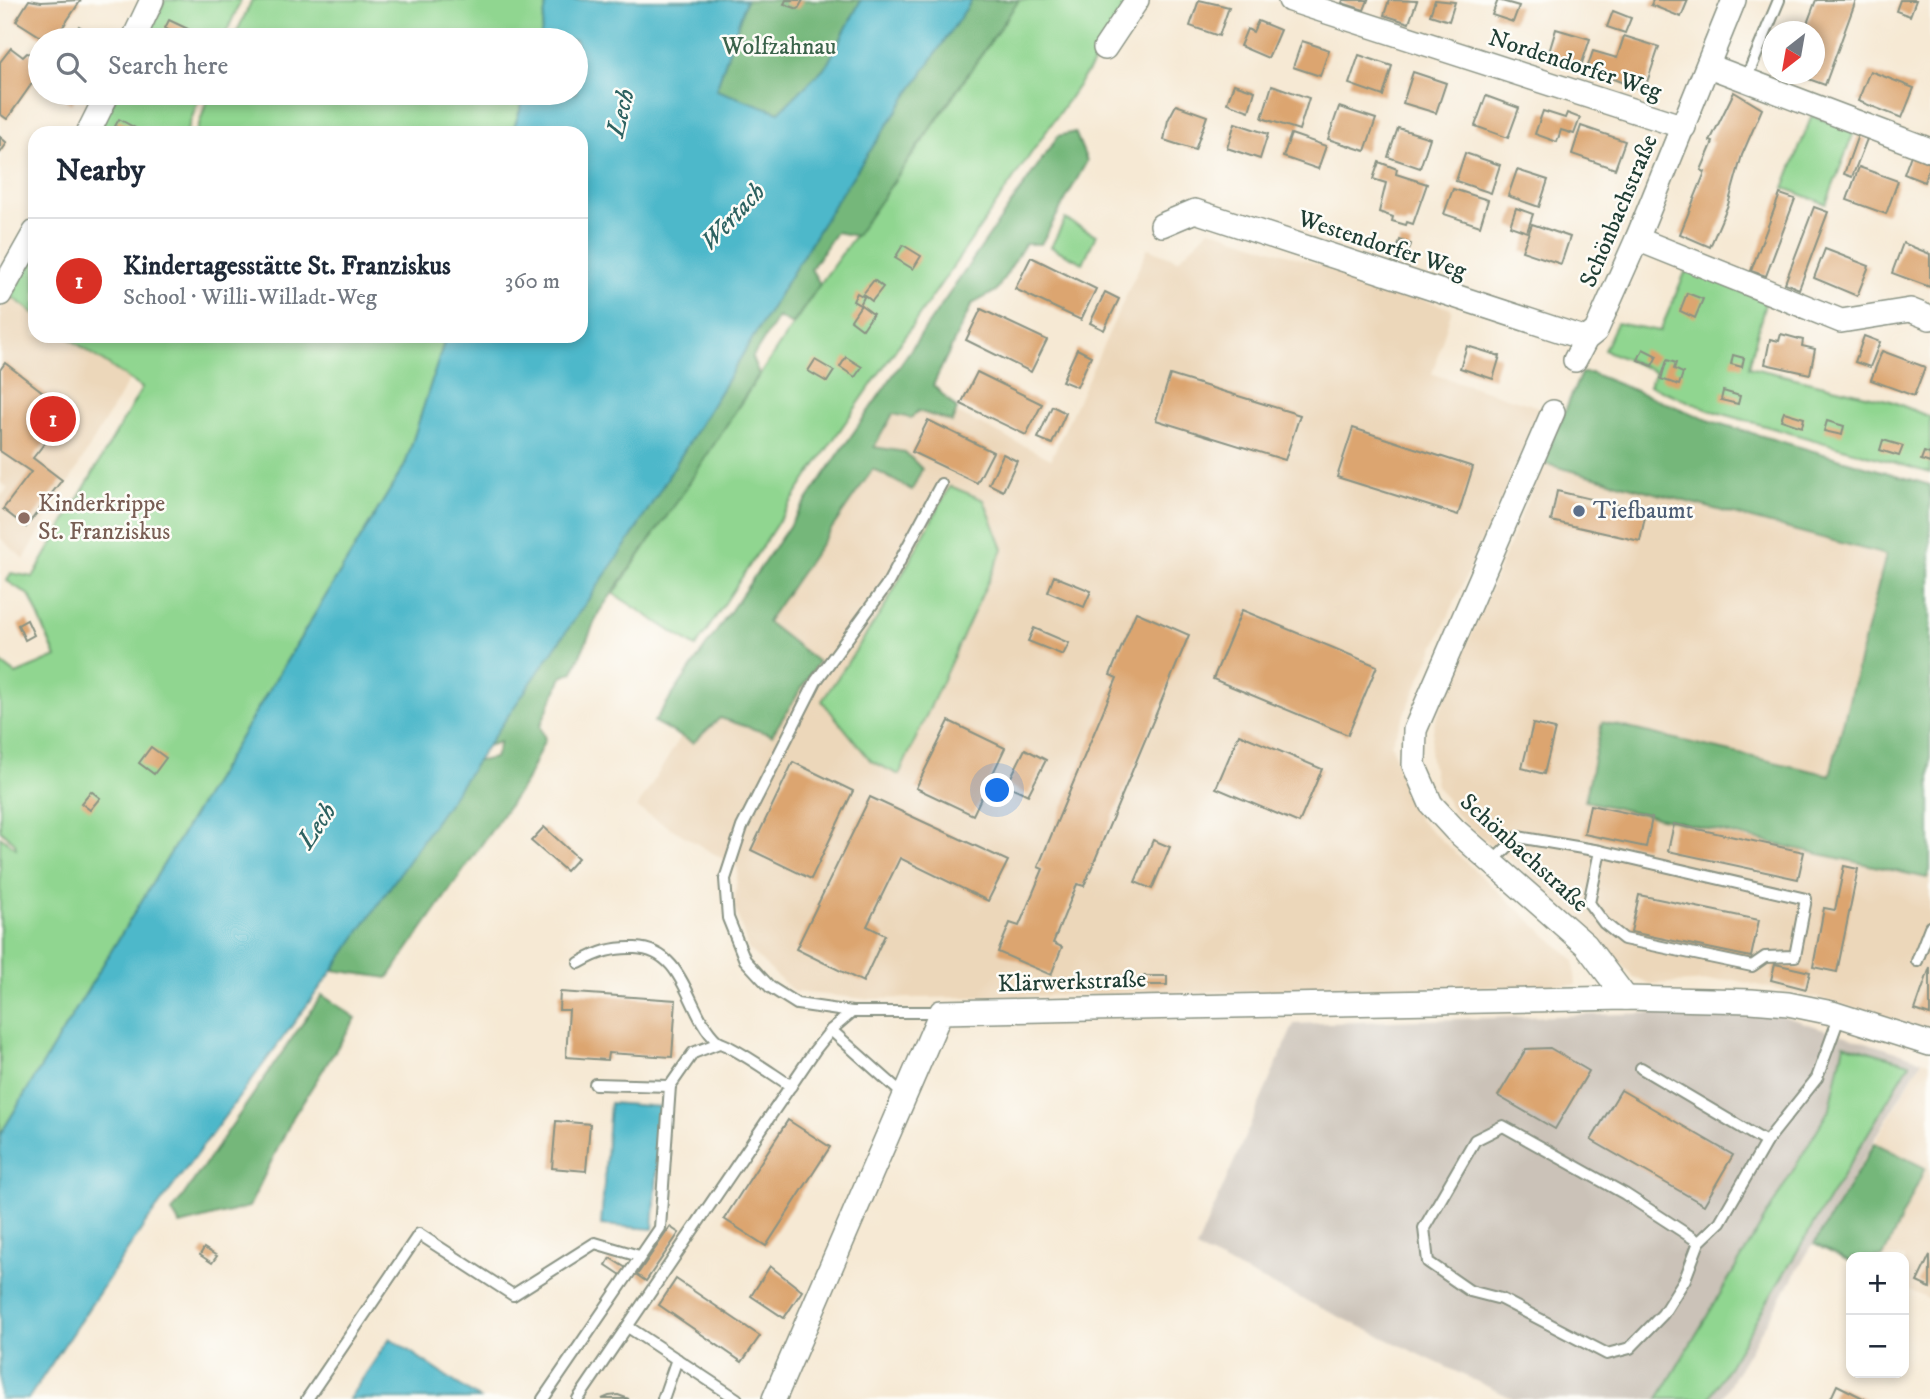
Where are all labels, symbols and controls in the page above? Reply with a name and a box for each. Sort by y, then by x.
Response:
north arrow [1762,21,1825,84]
street label: Nordendorfer Weg [1485,23,1666,107]
search box [28,28,588,105]
park label: Wolfzahnau [721,32,836,62]
icon: search [52,48,90,86]
text: Search here [108,50,228,83]
water label: Lech [599,85,643,142]
street label: Schönbachstraße [1573,130,1665,292]
text: Nearby [56,153,145,190]
water label: Wertach [693,176,773,258]
street label: Westendorfer Weg [1293,203,1470,286]
text: Kindertagesstätte St. Franziskus [123,250,451,283]
text: 1 [75,267,83,296]
text: 360 m [505,267,560,296]
text: School · Willi-Willadt-Weg [123,283,377,312]
pin: 1 [30,393,76,445]
place label: Kinderkrippe St. Franziskus [38,489,170,547]
place label: Tiefbaumt [1593,496,1694,526]
marker: Tiefbaumt [1571,503,1587,519]
marker: Kinderkrippe St. Franziskus [16,510,32,526]
your location [980,773,1014,807]
street label: Schönbachstraße [1453,787,1595,919]
water label: Lech [289,796,344,857]
street label: Klärwerkstraße [997,964,1147,1000]
map controls [1846,1252,1909,1378]
button: + [1846,1252,1909,1315]
button: − [1846,1315,1909,1378]

